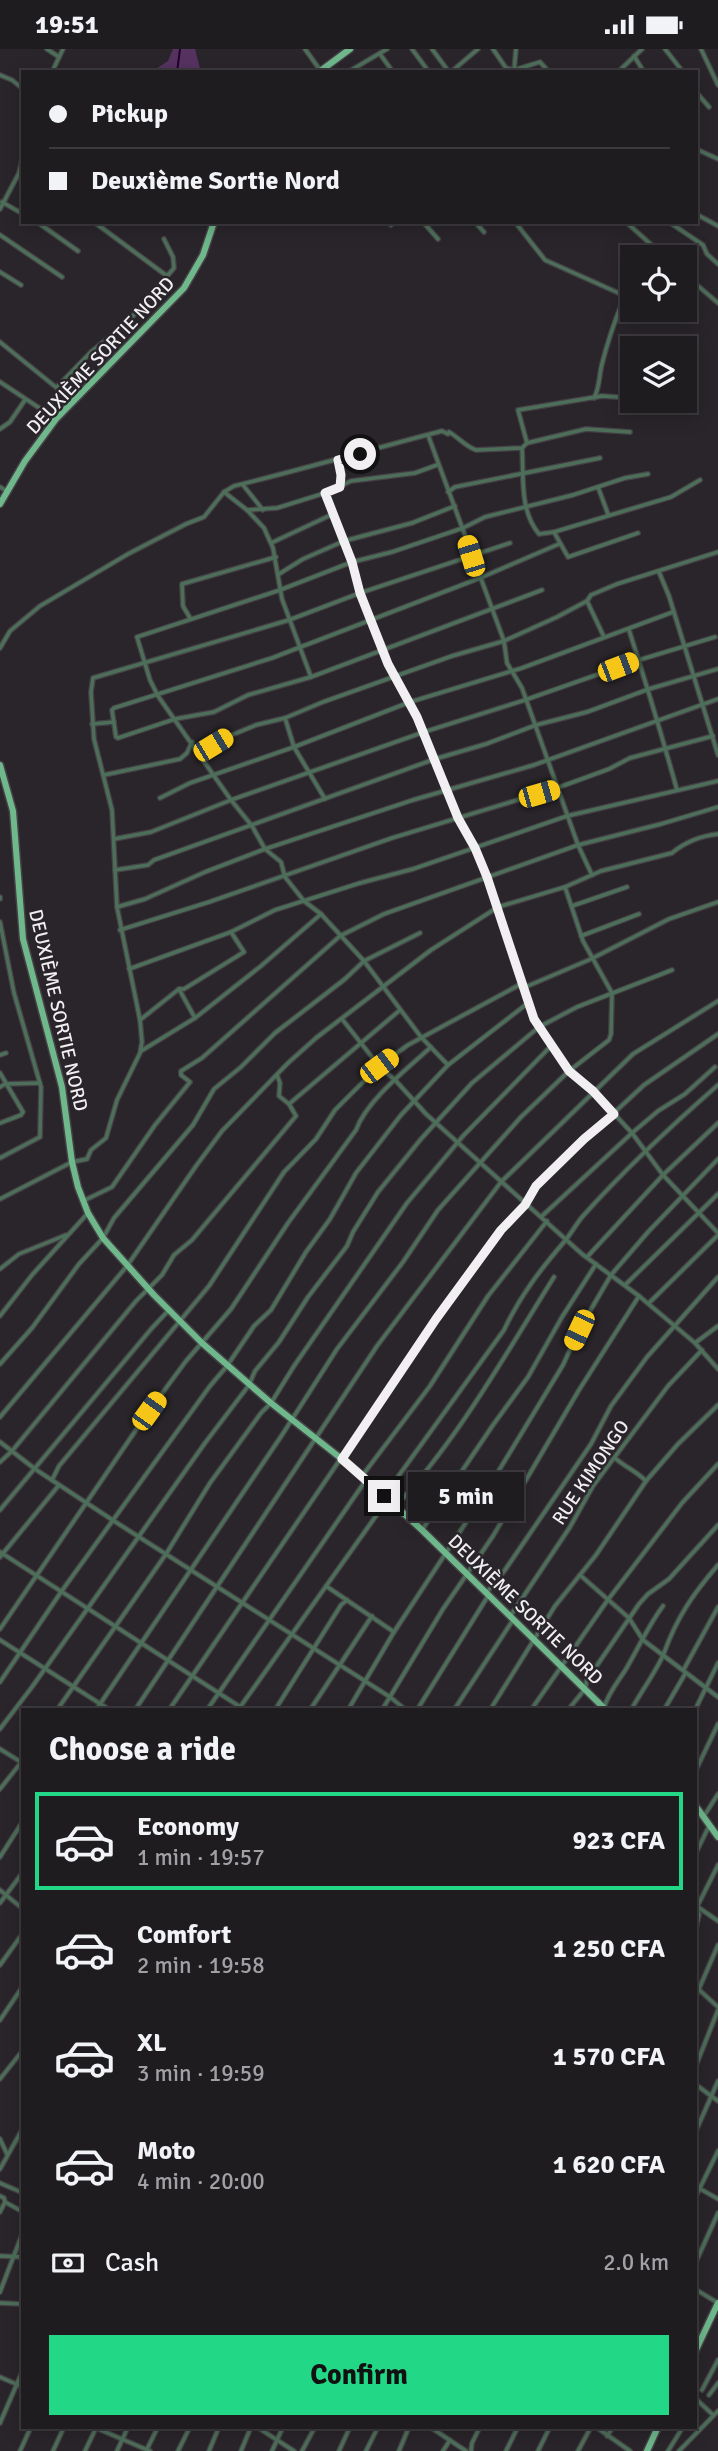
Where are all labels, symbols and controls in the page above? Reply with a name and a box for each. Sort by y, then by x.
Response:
text: 19:51 [35,9,99,41]
text: Pickup [91,98,168,130]
text: Deuxième Sortie Nord [91,165,340,197]
map controls [620,245,697,413]
button: locate [620,245,697,322]
street label: DEUXIÈME SORTIE NORD [22,272,180,439]
button: layers [620,336,697,413]
route start [344,438,376,470]
car [455,533,488,579]
car [595,650,642,684]
car [190,725,237,765]
car [516,778,563,810]
street label: DEUXIÈME SORTIE NORD [23,907,93,1113]
car [356,1045,403,1087]
car [561,1307,598,1353]
car [129,1388,170,1434]
street label: RUE KIMONGO [547,1416,635,1529]
callout: 5 min [408,1471,524,1521]
route end [368,1480,400,1512]
text: 5 min [438,1482,494,1511]
street label: DEUXIÈME SORTIE NORD [443,1529,608,1690]
text: Choose a ride [49,1730,236,1769]
icon: car [53,1810,116,1873]
text: Economy [137,1811,239,1843]
text: 923 CFA [573,1825,665,1857]
text: 1 min · 19:57 [137,1843,265,1872]
icon: car [53,1918,116,1981]
text: Comfort [137,1919,231,1951]
text: 1 250 CFA [553,1933,665,1965]
text: 2 min · 19:58 [137,1951,265,1980]
icon: car [53,2026,116,2089]
text: XL [137,2027,167,2059]
text: 1 570 CFA [553,2041,665,2073]
text: 3 min · 19:59 [137,2059,265,2088]
icon: car [53,2134,116,2197]
text: Moto [137,2135,195,2167]
text: 1 620 CFA [553,2149,665,2181]
text: 4 min · 20:00 [137,2167,265,2196]
icon: cash [49,2244,87,2282]
text: Cash [105,2247,159,2279]
text: 2.0 km [603,2248,669,2277]
button: Confirm [49,2335,669,2415]

